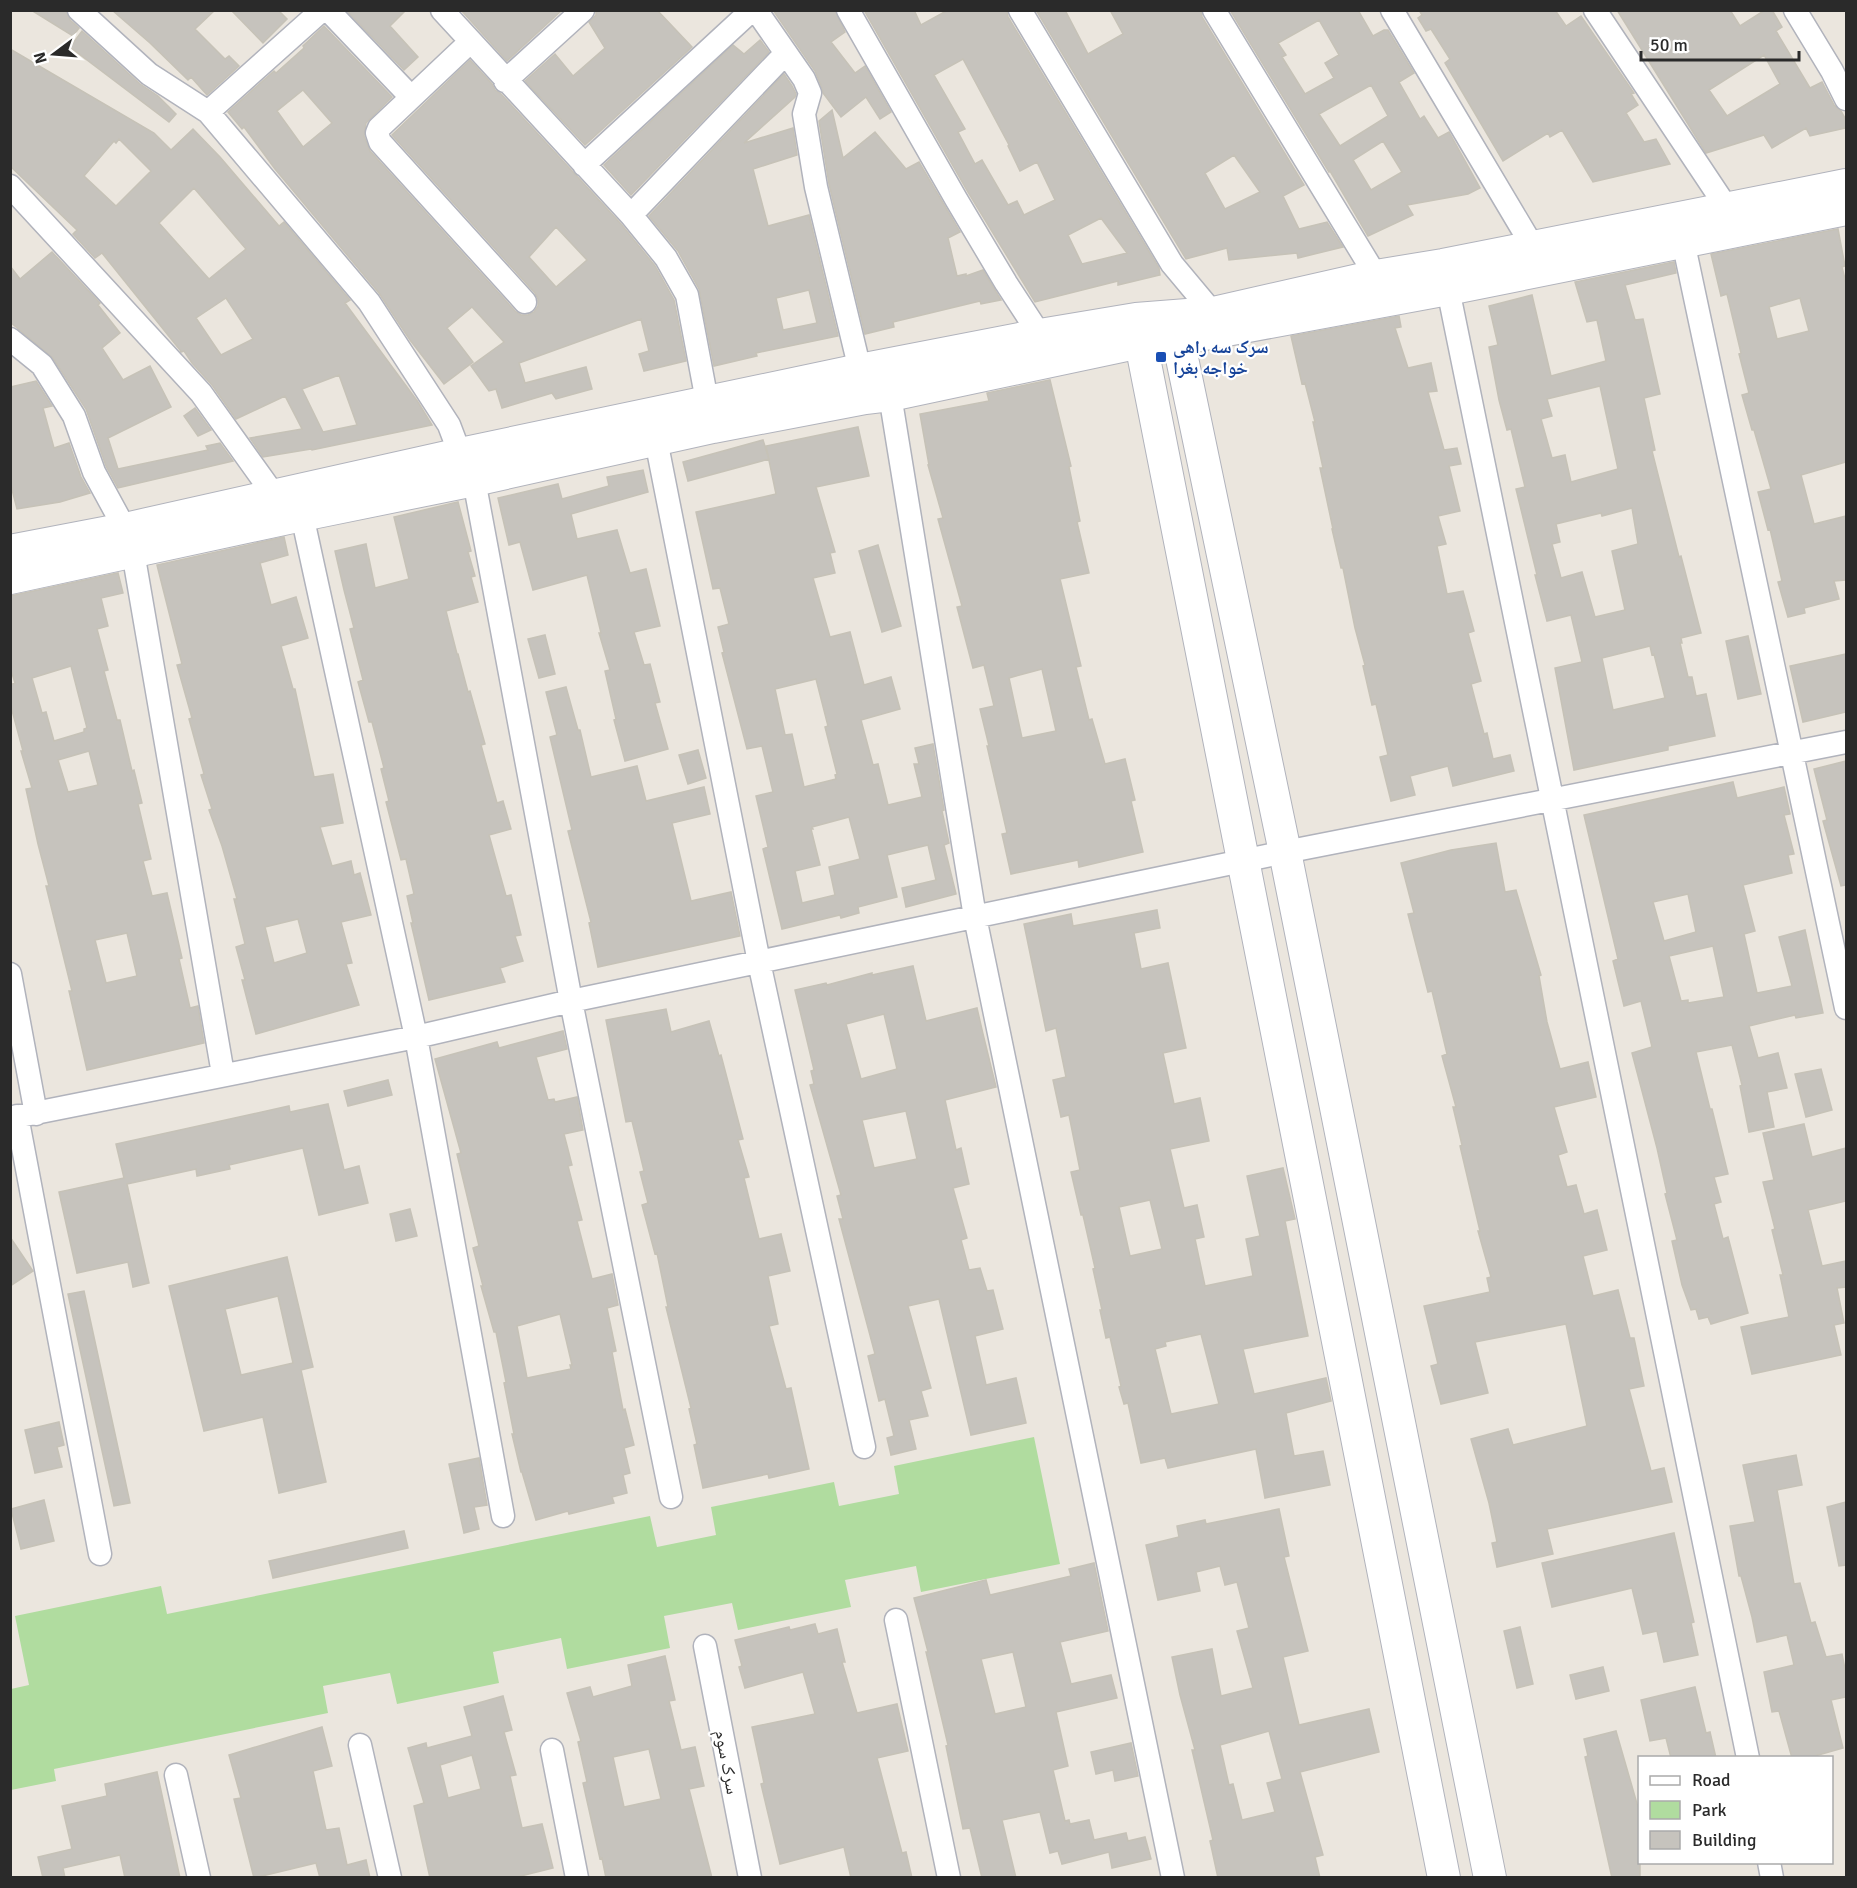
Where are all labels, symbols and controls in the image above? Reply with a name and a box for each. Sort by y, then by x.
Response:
north arrow [24,24,84,84]
scale bar [1641,24,1798,62]
text: 50 m [1650,34,1688,56]
text: N [29,50,52,66]
place label: سرک سه راهی خواجه بغرا [1173,336,1269,379]
marker: سرک سه راهی خواجه بغرا [1154,350,1168,364]
street label: سرک سوم [709,1728,744,1796]
legend [1638,1756,1833,1864]
text: Road [1692,1769,1731,1791]
text: Park [1692,1799,1727,1821]
text: Building [1692,1829,1756,1851]

